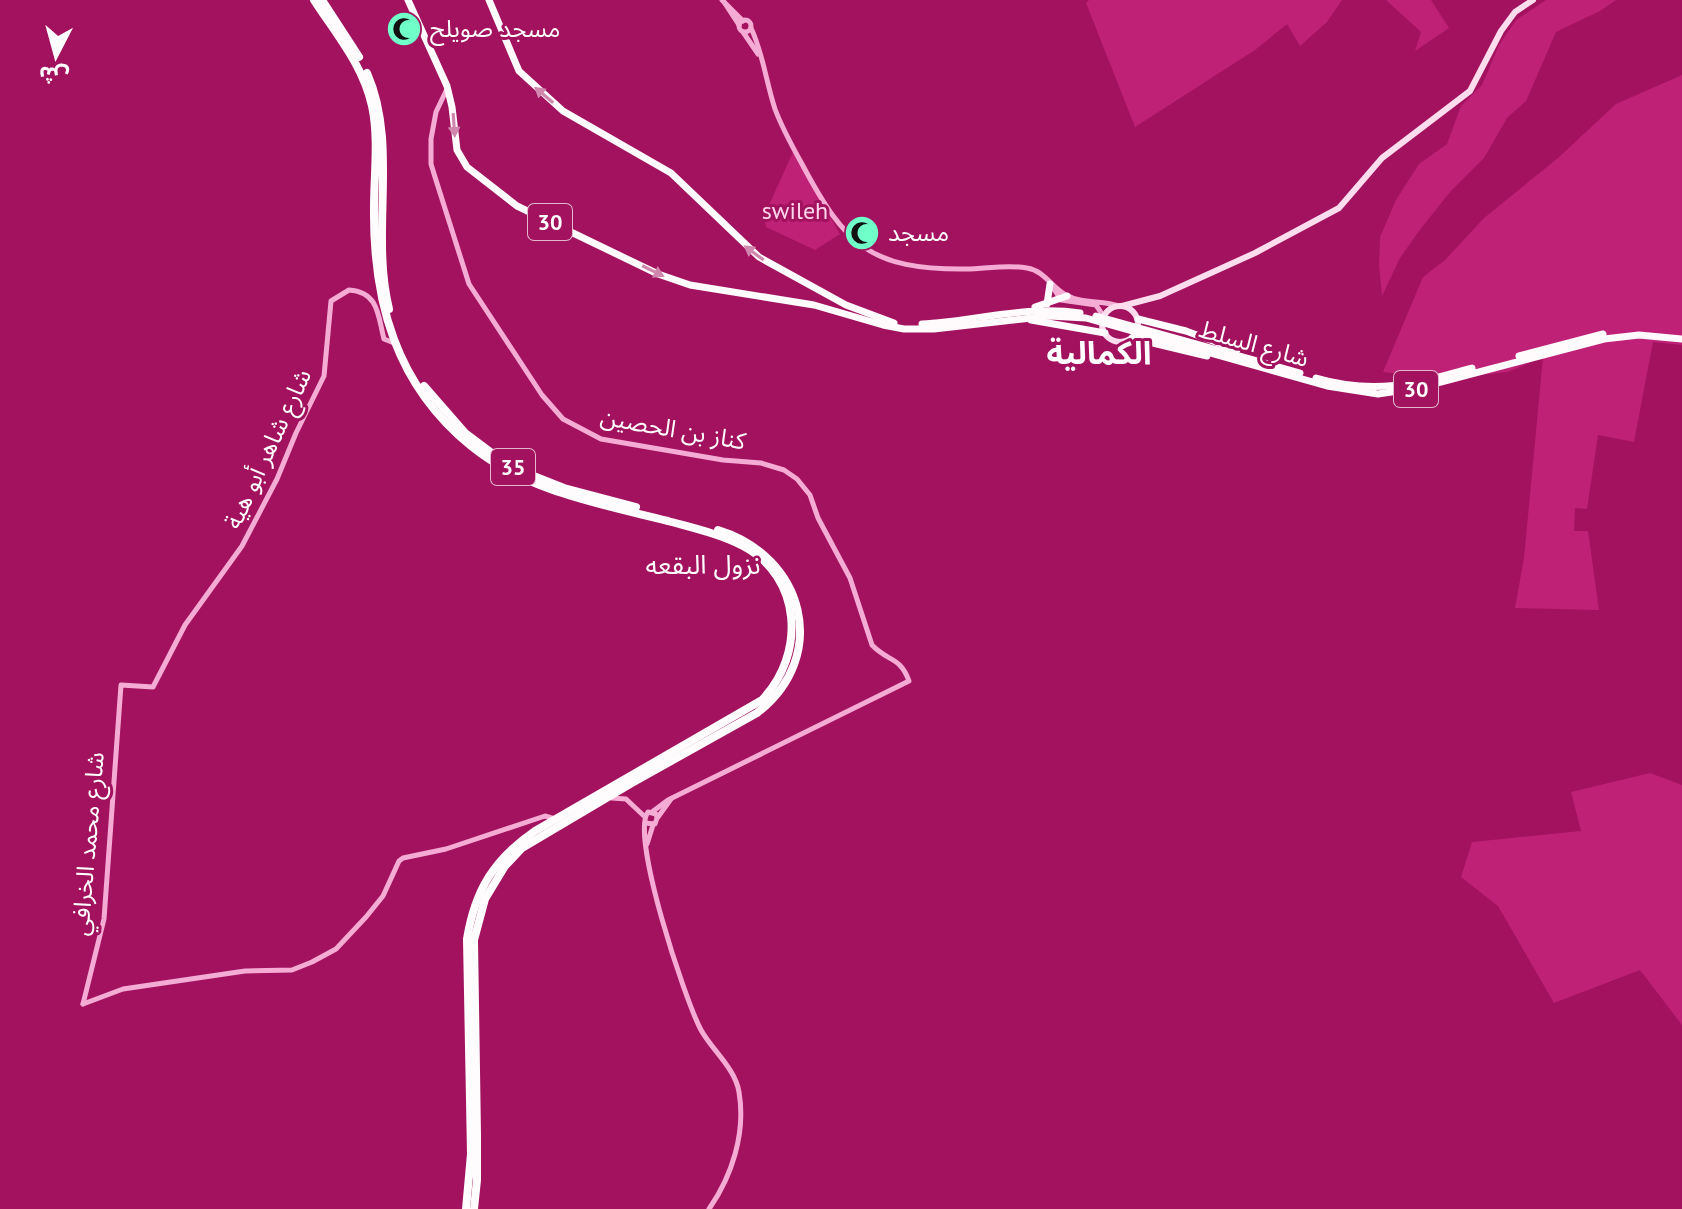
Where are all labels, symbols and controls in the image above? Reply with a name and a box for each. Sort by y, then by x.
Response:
mosque icon: مسجد صويلح [385,10,423,48]
place label: مسجد صويلح [430,13,560,46]
north arrow [16,16,96,96]
text: ش [37,60,70,91]
one-way arrow [534,87,554,104]
one-way arrow [448,113,461,138]
park label: swileh [762,195,828,226]
road number: 30 [528,204,572,240]
mosque icon: مسجد [843,214,881,252]
place label: مسجد [888,217,949,248]
one-way arrow [743,245,765,261]
one-way arrow [642,264,665,278]
street label: شارع السلط [1195,313,1313,376]
district label: الكمالية [1046,331,1152,373]
street label: شارع شاهر أبو هية [217,364,320,535]
road number: 30 [1394,371,1438,407]
street label: كناز بن الحصين [598,400,749,457]
road number: 35 [491,449,535,485]
district label: نزول البقعه [646,548,760,581]
street label: شارع محمد الخرافي [64,751,115,937]

